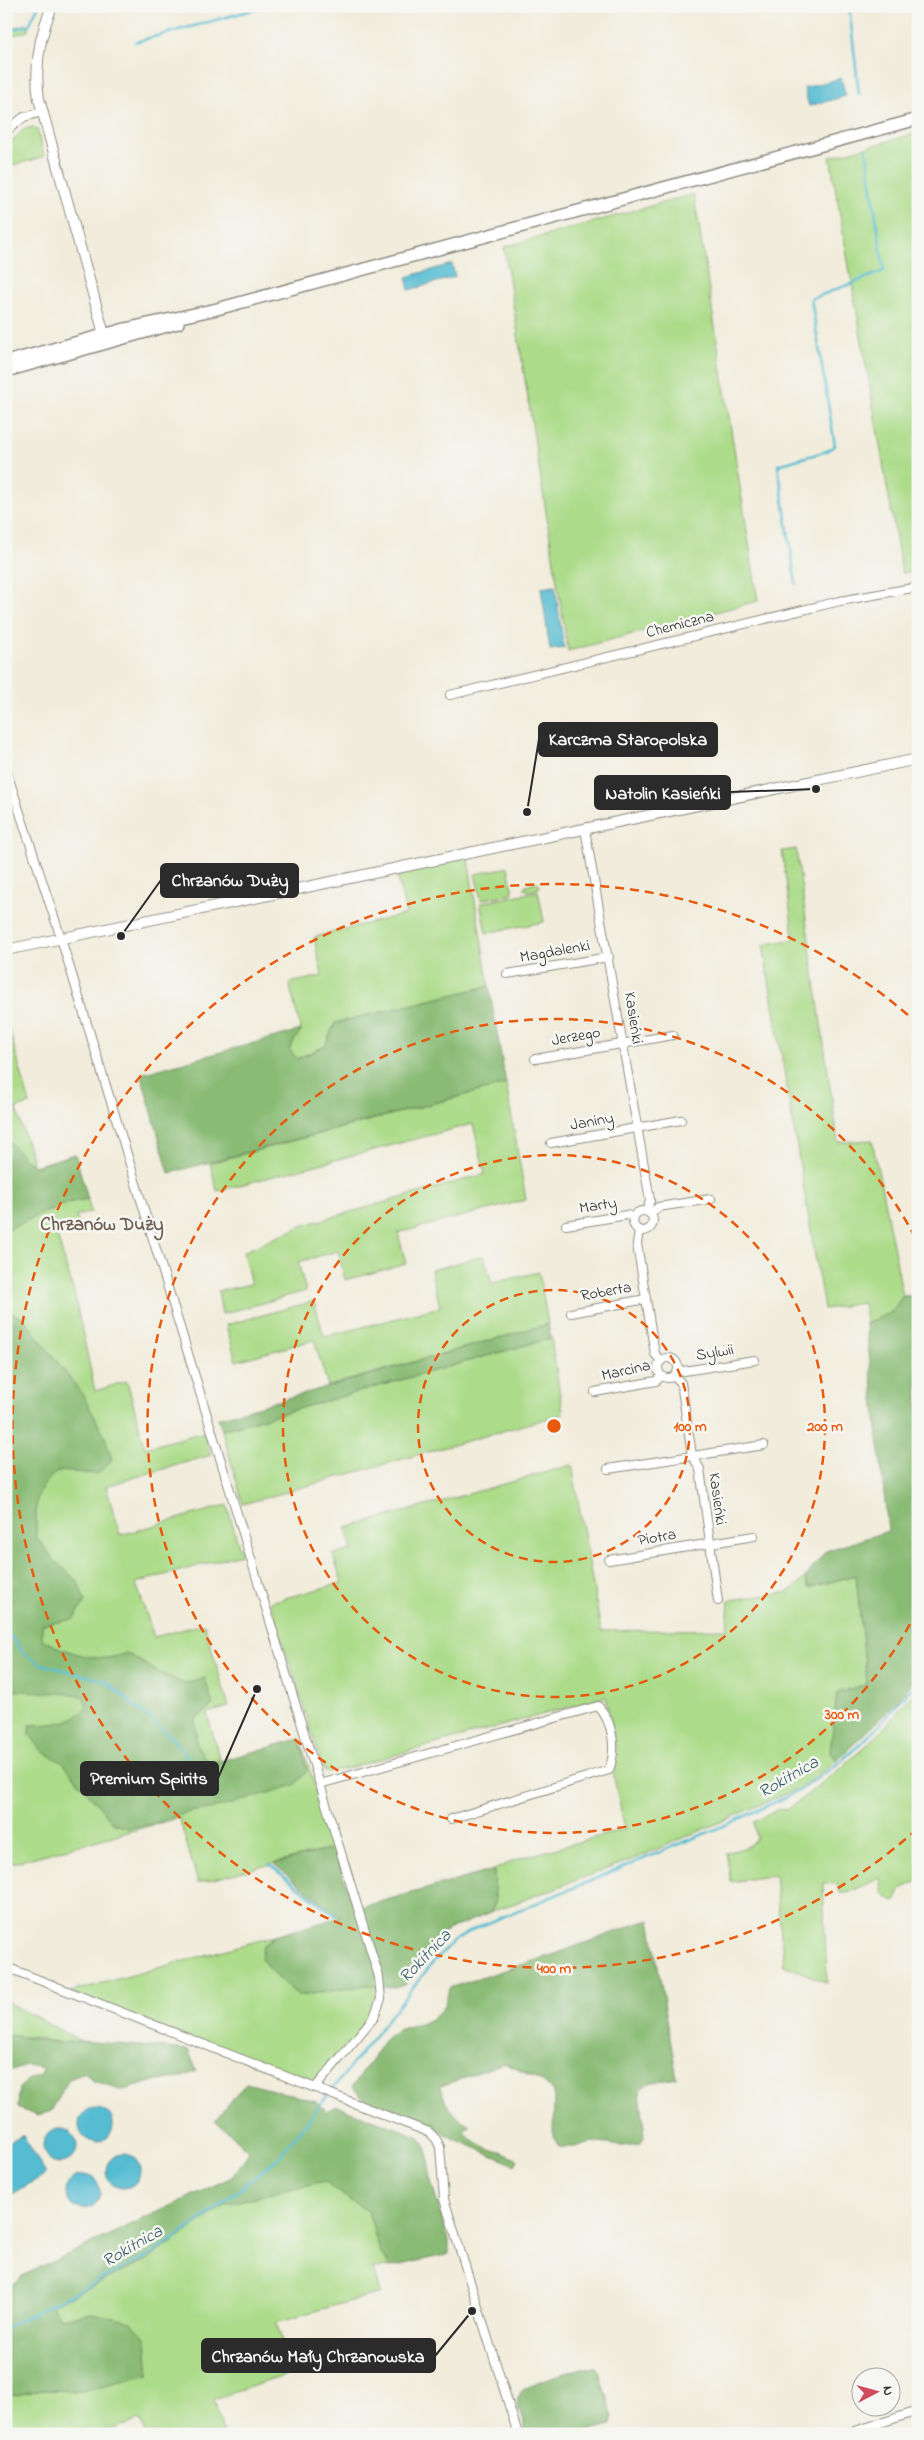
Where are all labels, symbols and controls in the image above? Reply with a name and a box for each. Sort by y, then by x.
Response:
street label: Chemiczna [644,605,716,645]
callout: Karczma Staropolska [539,723,717,756]
text: Karczma Staropolska [549,728,707,754]
callout: Natolin Kasieńki [595,776,730,809]
text: Natolin Kasieńki [605,782,721,808]
callout: Chrzanów Duży [161,864,298,897]
text: Chrzanów Duży [172,869,288,896]
street label: Magdalenki [518,934,592,970]
street label: Kasieńki [617,990,649,1046]
street label: Jerzego [550,1021,602,1053]
street label: Janiny [568,1106,616,1138]
street label: Marty [578,1191,619,1221]
district label: Chrzanów Duży [40,1212,164,1241]
street label: Roberta [579,1276,633,1308]
street label: Sylwii [694,1338,736,1368]
street label: Marcina [599,1354,653,1388]
text: 100 m [673,1416,707,1438]
text: 200 m [806,1416,843,1438]
centre of rings [545,1417,563,1435]
street label: Kasieńki [701,1471,733,1527]
street label: Piotra [636,1523,678,1553]
text: 300 m [824,1704,860,1726]
water label: Rokitnica [754,1750,824,1806]
callout: Premium Spirits [81,1762,218,1795]
text: Premium Spirits [90,1767,208,1793]
water label: Rokitnica [394,1924,458,1990]
text: 400 m [536,1958,572,1980]
water label: Rokitnica [98,2219,168,2275]
callout: Chrzanów Mały Chrzanowska [202,2339,435,2372]
text: Chrzanów Mały Chrzanowska [211,2345,425,2372]
north arrow [852,2368,902,2418]
text: N [877,2385,898,2397]

